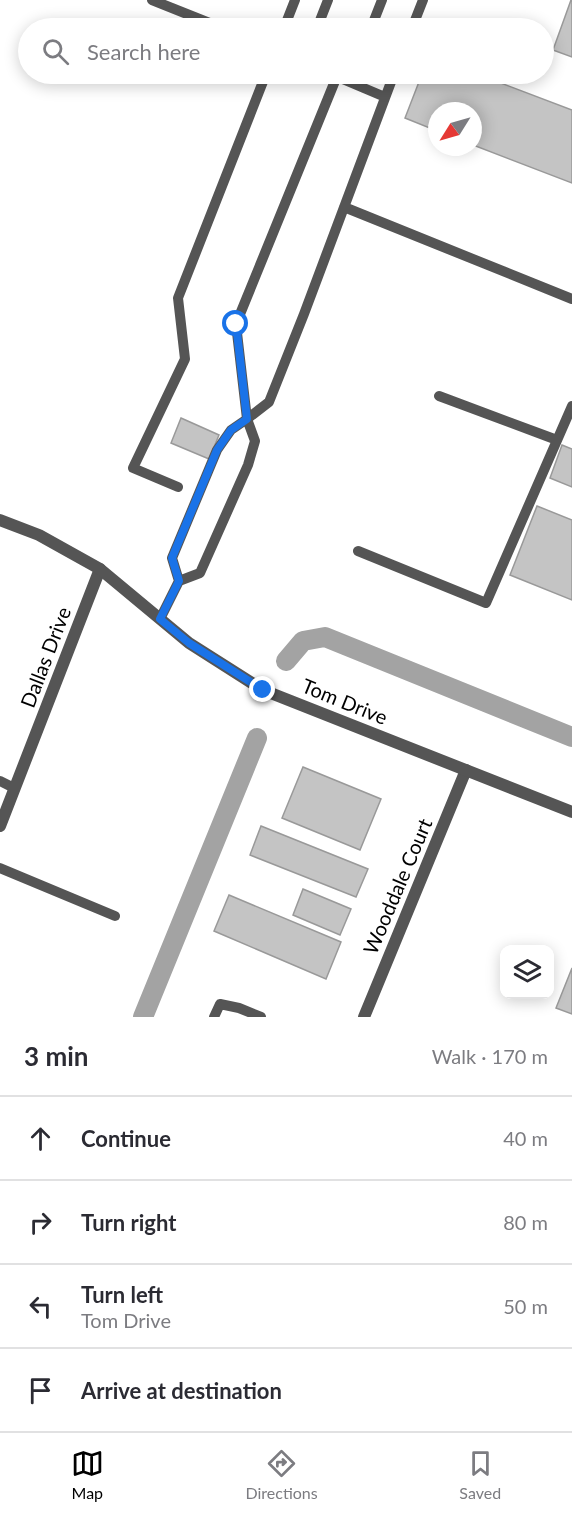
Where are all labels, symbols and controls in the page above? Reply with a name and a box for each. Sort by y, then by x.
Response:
search box [18,18,554,84]
icon: search [39,35,72,68]
text: Search here [87,38,200,65]
north arrow [428,102,482,156]
route start [222,310,248,336]
street label: Dallas Drive [15,603,75,711]
street label: Tom Drive [299,673,391,729]
route end [249,676,275,702]
street label: Wooddale Court [358,815,436,957]
map controls [500,945,554,999]
button: layers [500,945,554,999]
text: 3 min [24,1040,88,1072]
text: Walk · 170 m [432,1044,548,1068]
icon: ahead [24,1122,57,1155]
text: Continue [81,1125,171,1152]
text: 40 m [503,1126,548,1150]
icon: right [24,1206,57,1239]
text: Turn right [81,1209,176,1236]
text: 80 m [503,1210,548,1234]
text: Turn left [81,1281,163,1308]
icon: left [24,1290,57,1323]
text: 50 m [503,1294,548,1318]
text: Tom Drive [81,1308,171,1332]
icon: arrive [24,1374,57,1407]
text: Arrive at destination [81,1377,282,1404]
tab: Map [71,1447,104,1502]
tab: Directions [245,1447,318,1502]
tab: Saved [459,1447,501,1502]

